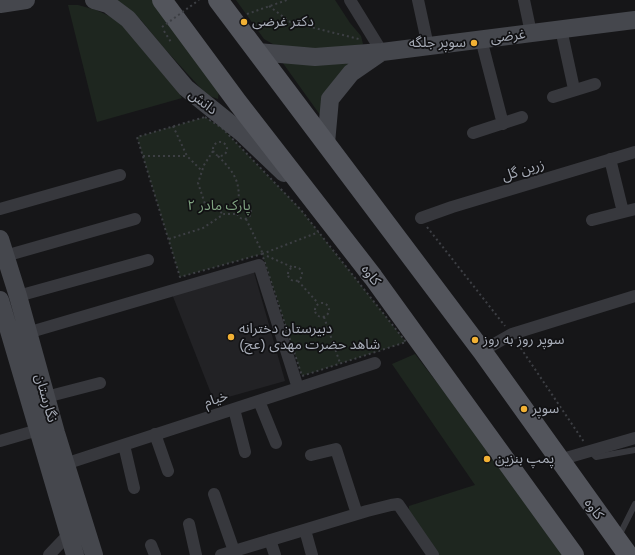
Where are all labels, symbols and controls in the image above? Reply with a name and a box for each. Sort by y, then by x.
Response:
place label: دکتر غرضی [252,14,314,30]
marker: دکتر غرضی [239,17,249,27]
street label: غرضی [490,26,526,46]
place label: سوپر جلگه [409,35,466,51]
marker: سوپر جلگه [469,38,479,48]
street label: دانش [185,86,221,118]
street label: زرین گل [500,156,546,184]
park label: پارک مادر ۲ [187,198,251,214]
street label: کاوه [358,261,384,289]
place label: دبیرستان دخترانه شاهد حضرت مهدی (عج) [239,321,380,354]
marker: دبیرستان دخترانه شاهد حضرت مهدی (عج) [226,332,236,342]
place label: سوپر روز به روز [483,332,564,348]
marker: سوپر روز به روز [470,335,480,345]
street label: نگارستان [31,372,61,424]
street label: خیام [202,387,230,411]
place label: سوپر [532,401,559,417]
marker: سوپر [519,404,529,414]
place label: پمپ بنزین [495,451,554,467]
marker: پمپ بنزین [482,454,492,464]
street label: کاوه [581,495,607,523]

